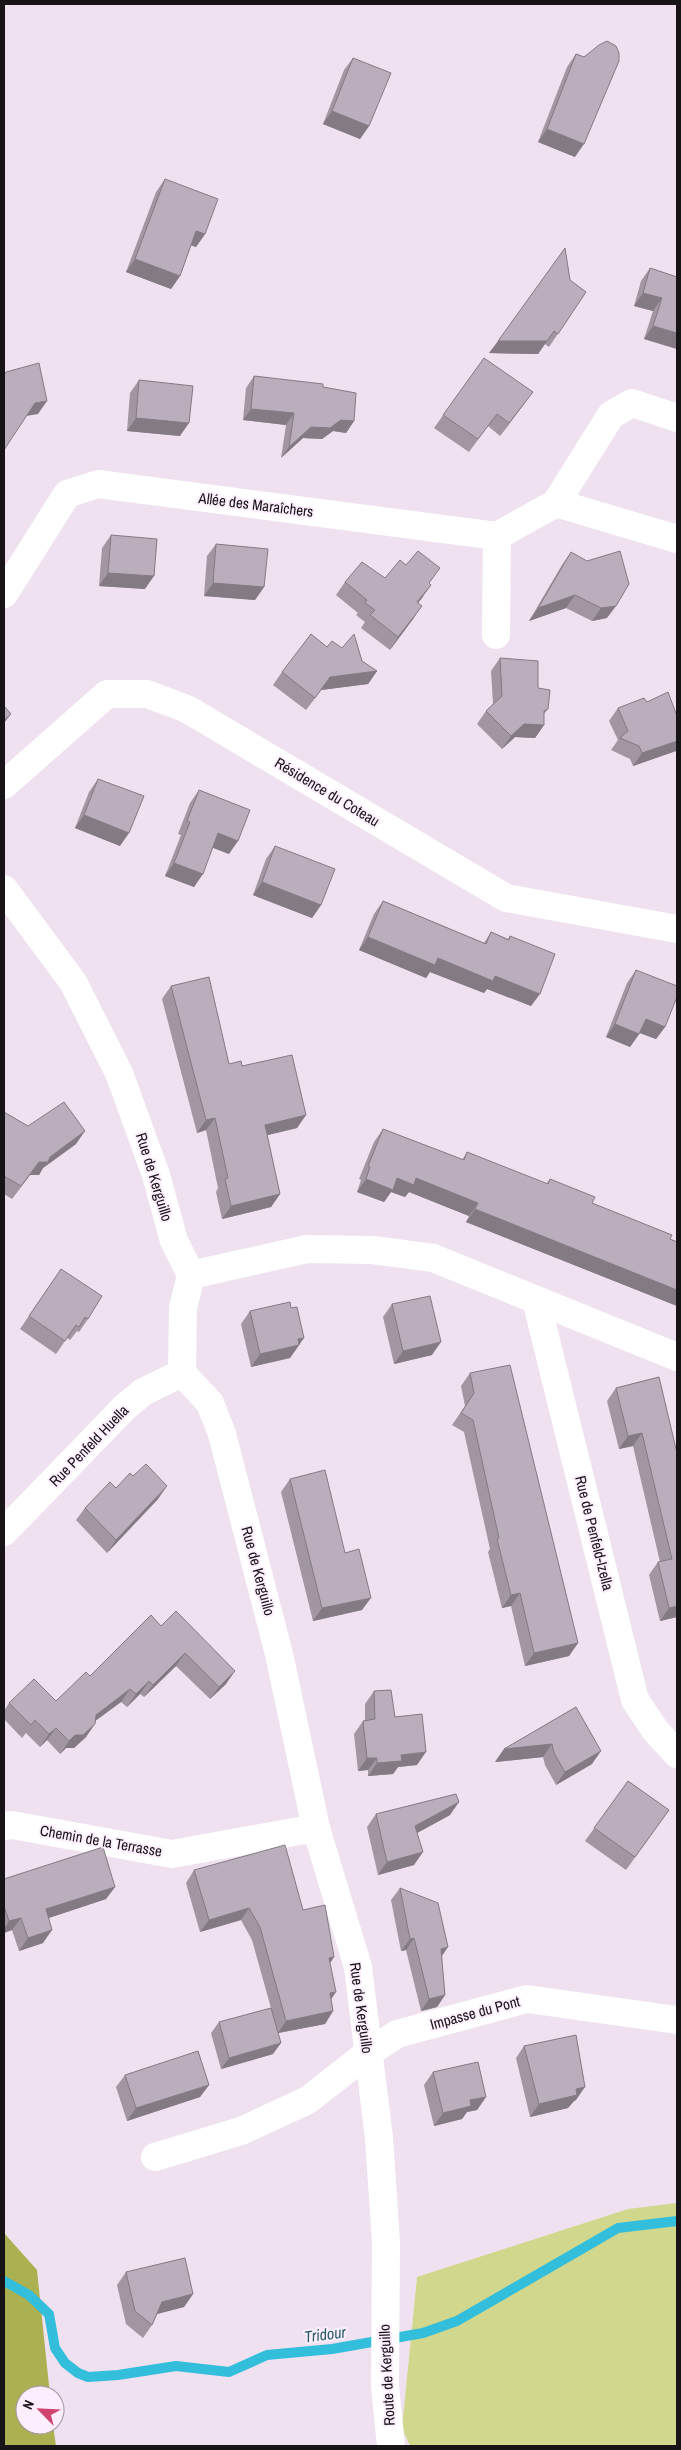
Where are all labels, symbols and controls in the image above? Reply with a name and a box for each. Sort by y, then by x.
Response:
street label: Allée des Maraîchers [196,487,315,522]
street label: Résidence du Coteau [271,752,384,831]
street label: Rue de Kerguillo [131,1130,178,1224]
street label: Rue Penfeld Huella [44,1400,133,1491]
street label: Rue de Penfeld-Izella [570,1473,619,1593]
street label: Rue de Kerguillo [236,1524,281,1618]
street label: Chemin de la Terrasse [38,1819,164,1862]
street label: Rue de Kerguillo [345,1961,378,2055]
street label: Impasse du Pont [428,1990,523,2035]
water label: Tridour [303,2320,348,2347]
street label: Route de Kerguillo [373,2323,400,2426]
north arrow [15,2385,65,2435]
text: N [18,2397,38,2412]

